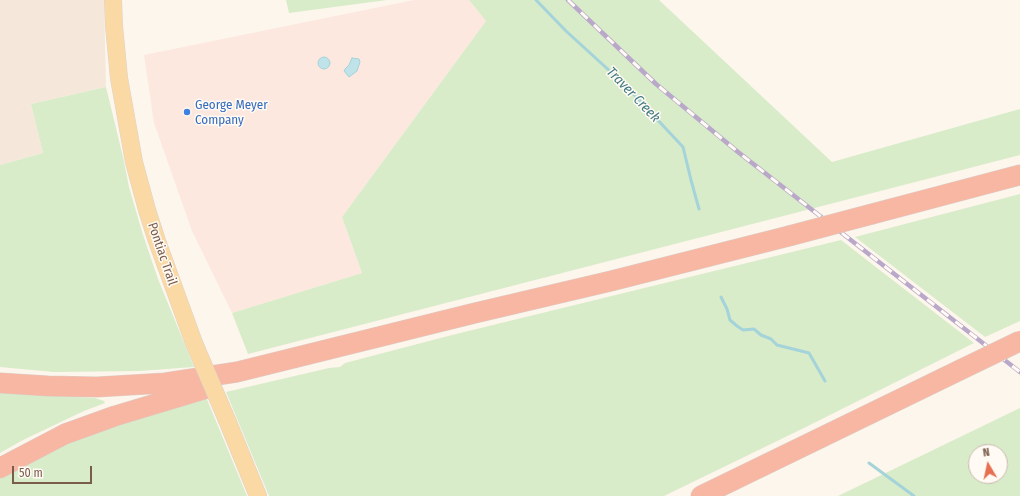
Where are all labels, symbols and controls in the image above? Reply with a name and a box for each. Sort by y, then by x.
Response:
water label: Traver Creek [603,64,663,126]
place label: George Meyer Company [195,97,268,128]
marker: George Meyer Company [182,107,192,117]
street label: Pontiac Trail [144,221,180,287]
north arrow [968,444,1008,484]
text: N [982,446,990,460]
scale bar [14,458,94,484]
text: 50 m [19,466,43,480]

